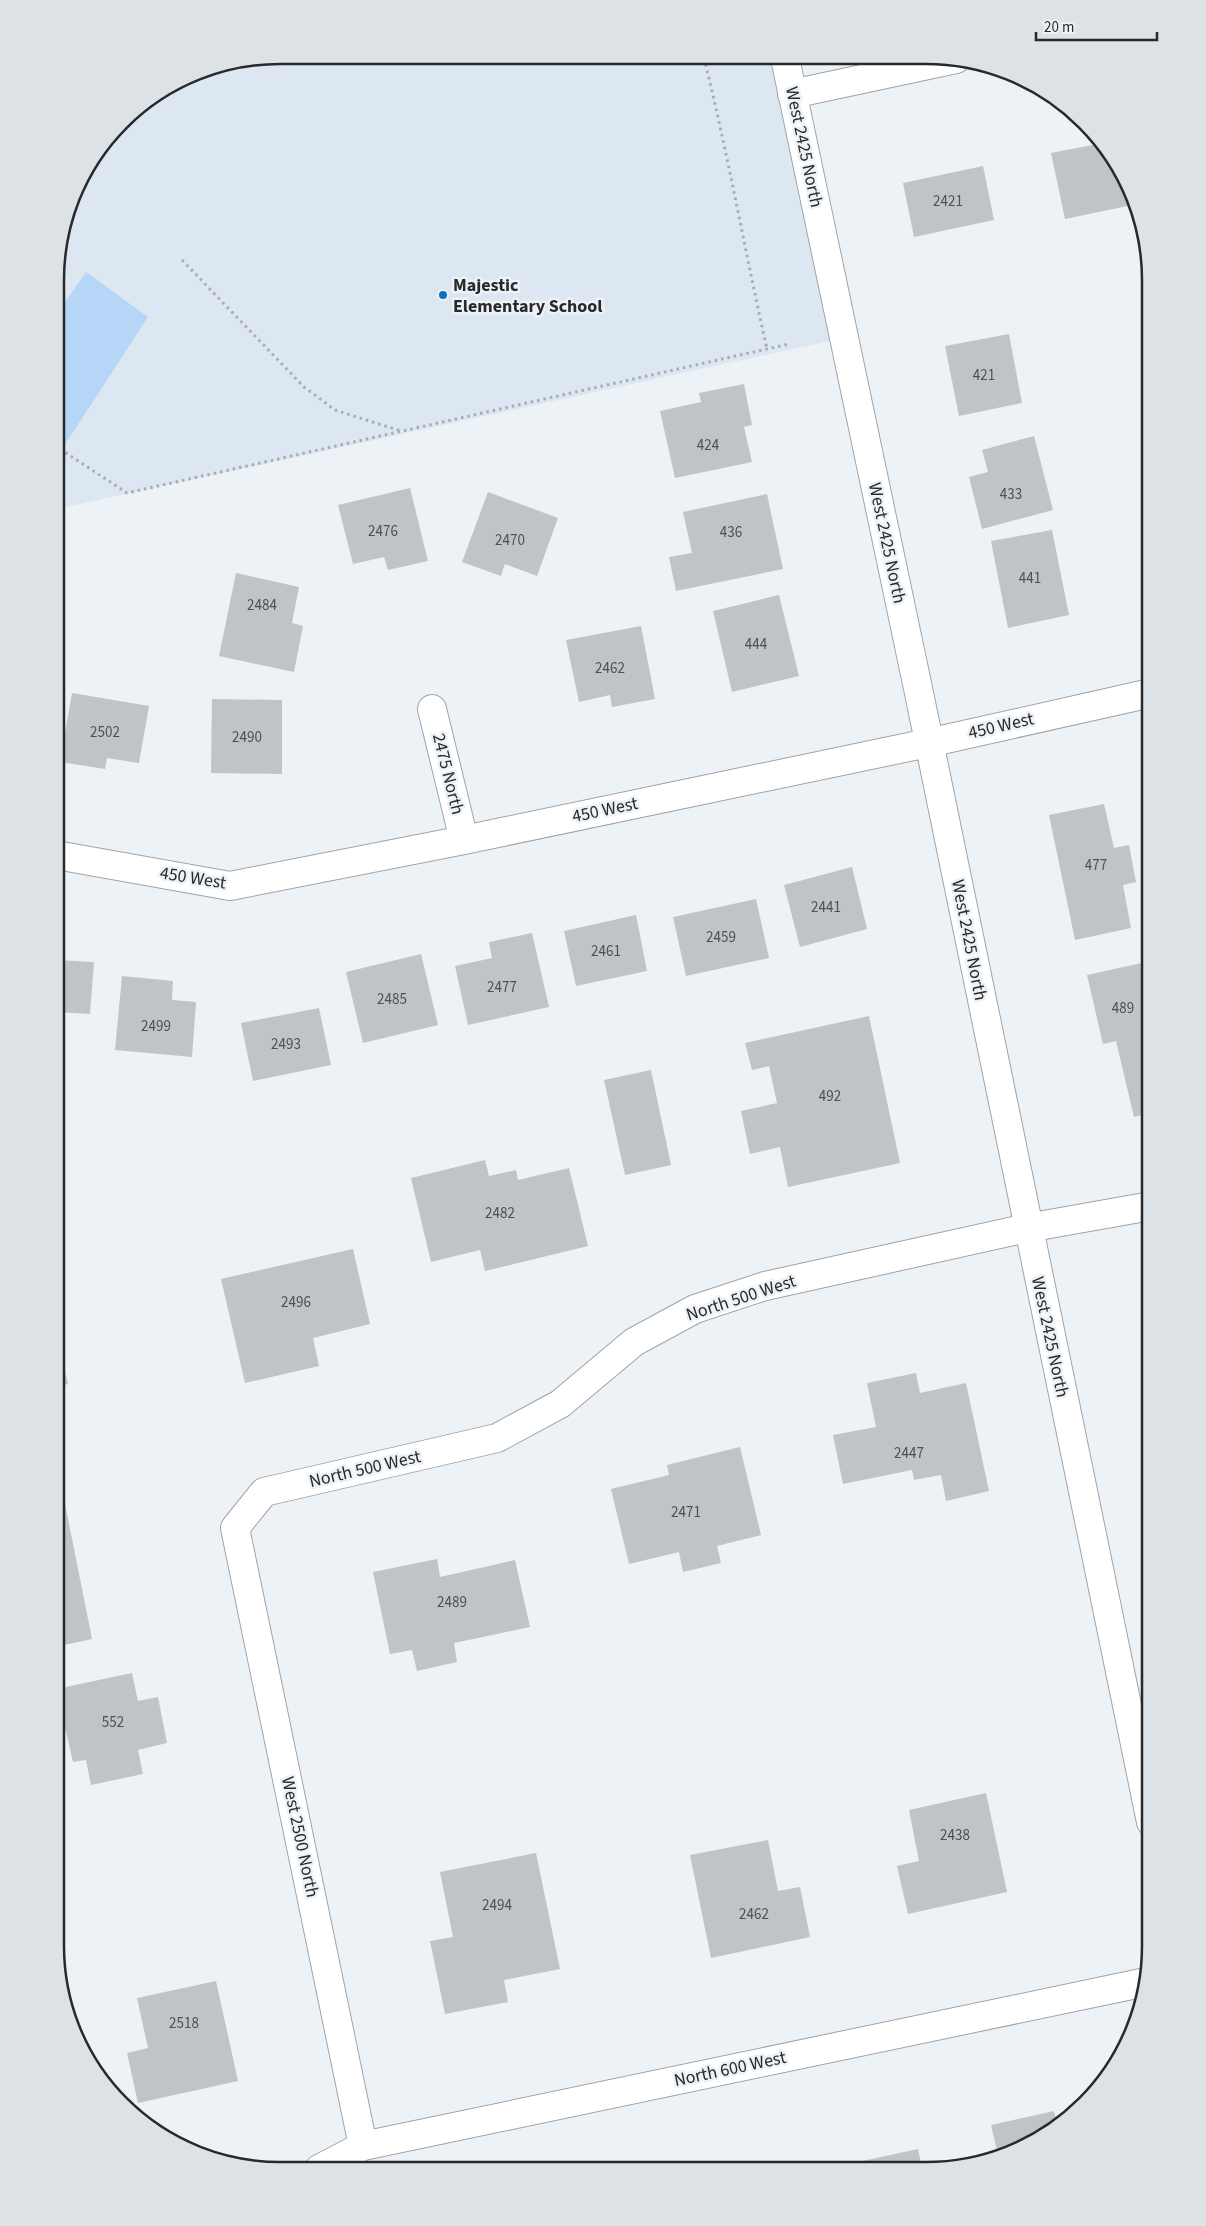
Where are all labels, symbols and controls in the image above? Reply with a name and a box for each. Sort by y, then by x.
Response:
scale bar [1036,10,1157,42]
text: 20 m [1044,17,1074,38]
street label: West 2425 North [779,84,829,210]
house number: 2421 [933,191,963,212]
place label: Majestic Elementary School [453,273,603,319]
marker: Majestic Elementary School [437,289,449,301]
house number: 421 [973,365,995,386]
house number: 424 [697,435,720,456]
street label: West 2425 North [862,480,912,606]
house number: 433 [1000,484,1022,505]
house number: 2476 [368,521,398,542]
house number: 436 [720,522,742,543]
house number: 2470 [495,530,525,551]
house number: 441 [1019,568,1041,589]
house number: 2484 [247,595,277,616]
house number: 444 [745,634,768,655]
house number: 2462 [595,658,625,679]
street label: 450 West [966,706,1036,746]
house number: 2502 [90,722,120,743]
house number: 2490 [232,727,262,748]
street label: 2475 North [426,731,470,817]
street label: 450 West [570,791,640,829]
house number: 477 [1085,855,1107,876]
street label: 450 West [158,860,228,896]
street label: West 2425 North [945,877,993,1003]
house number: 2441 [811,897,841,918]
house number: 2459 [706,927,736,948]
house number: 2461 [591,941,621,962]
house number: 2477 [487,977,517,998]
house number: 2485 [377,989,407,1010]
house number: 489 [1112,998,1134,1019]
house number: 2499 [141,1016,171,1037]
house number: 2493 [271,1034,301,1055]
house number: 492 [819,1086,841,1107]
house number: 2482 [485,1203,515,1224]
street label: North 500 West [683,1269,799,1327]
street label: West 2425 North [1025,1274,1075,1400]
house number: 2496 [281,1292,311,1313]
house number: 2447 [894,1443,924,1464]
street label: North 500 West [307,1444,423,1494]
house number: 2471 [671,1502,701,1523]
house number: 2489 [437,1592,467,1613]
house number: 552 [102,1712,124,1733]
street label: West 2500 North [275,1774,325,1900]
house number: 2438 [940,1825,970,1846]
house number: 2494 [482,1895,512,1916]
house number: 2462 [739,1904,769,1925]
house number: 2518 [169,2013,199,2034]
street label: North 600 West [672,2045,788,2093]

